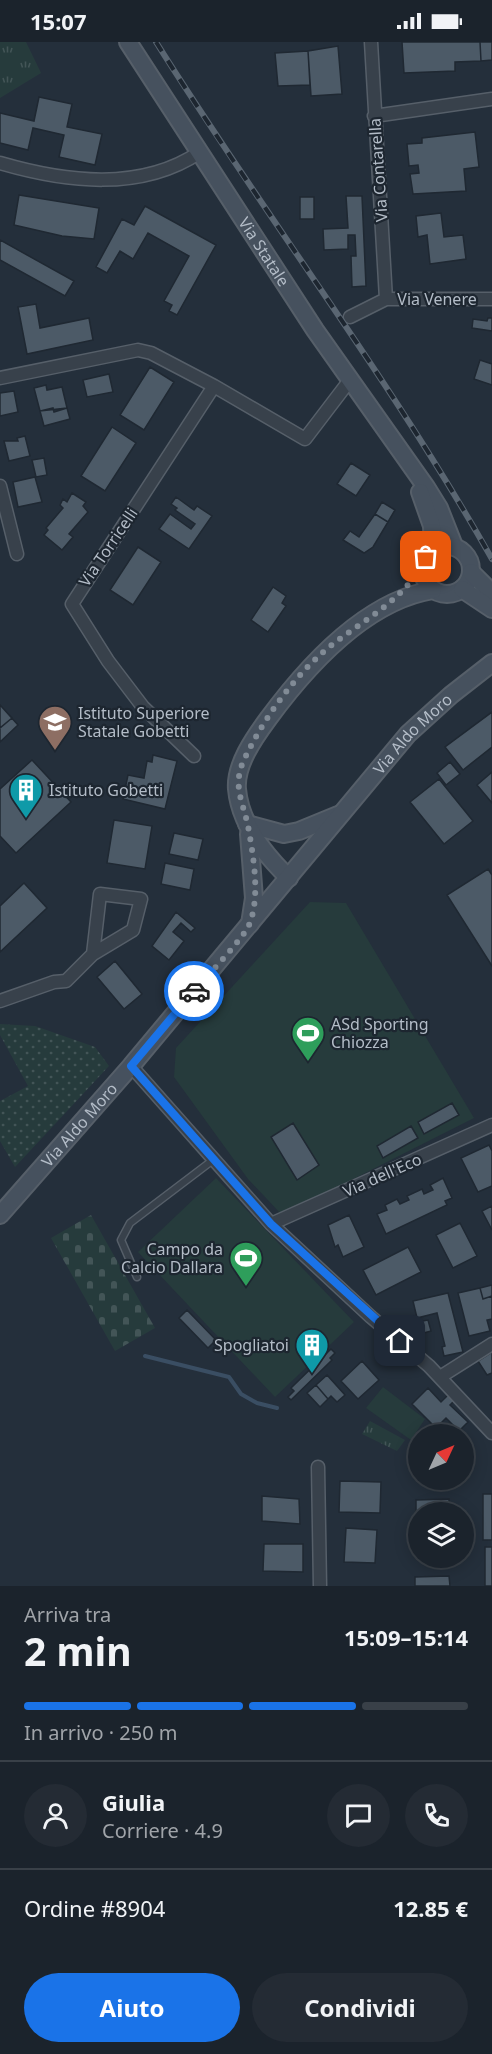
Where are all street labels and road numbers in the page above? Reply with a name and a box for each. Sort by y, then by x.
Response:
street label: Via Contarella [363,117,393,223]
street label: Via Statale [234,213,295,291]
street label: Via Venere [397,288,477,310]
street label: Via Torricelli [74,503,142,591]
street label: Via Aldo Moro [368,688,457,779]
street label: Via Aldo Moro [36,1078,122,1172]
street label: Via dell'Eco [339,1148,425,1202]

